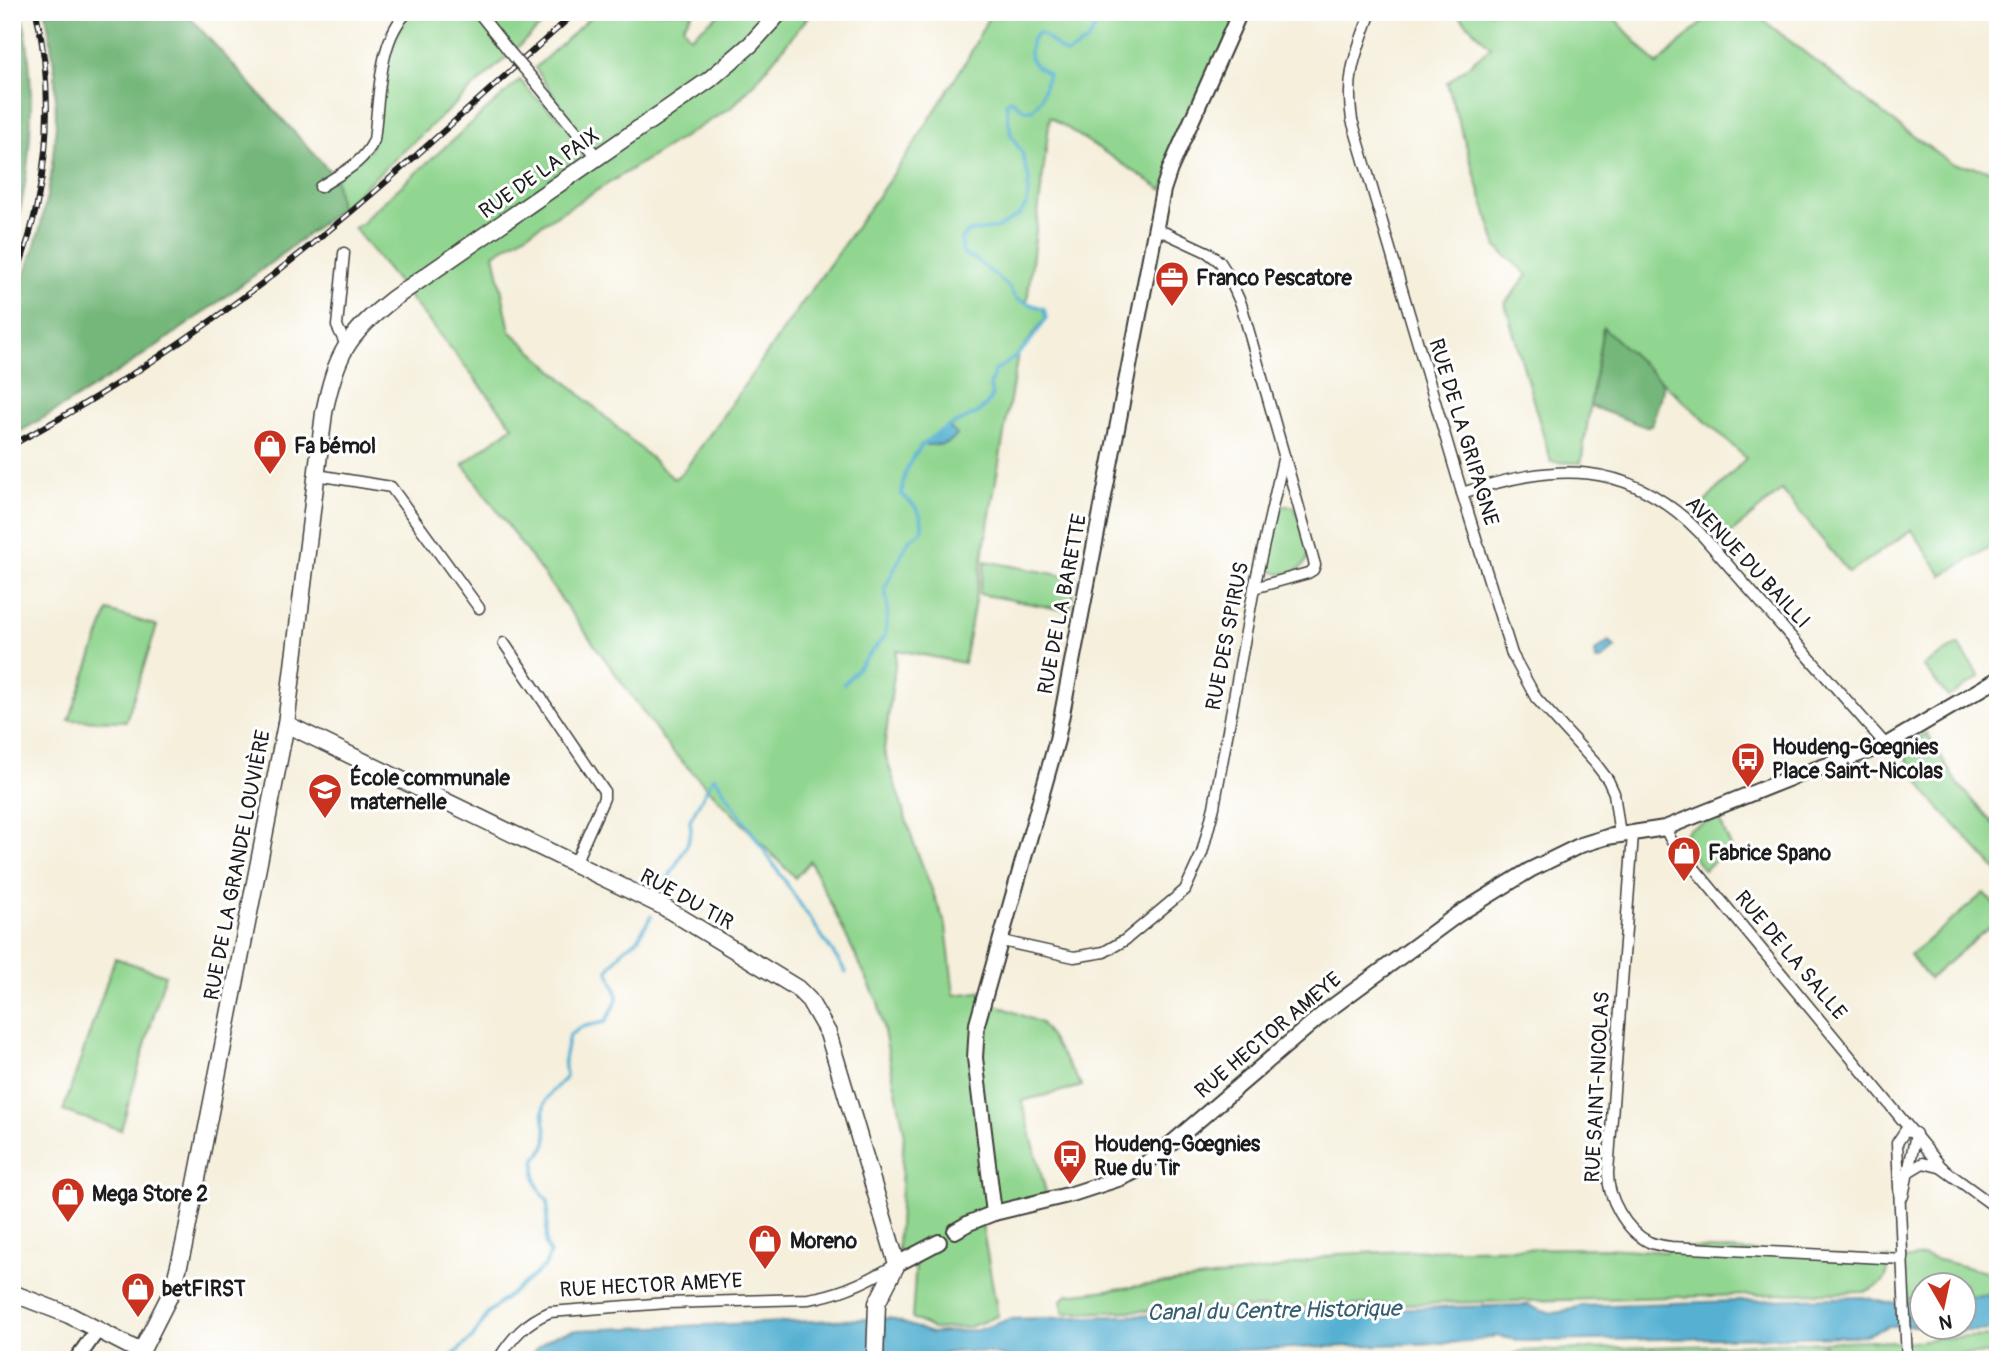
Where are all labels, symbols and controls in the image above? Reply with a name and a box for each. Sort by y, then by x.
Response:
street label: RUE DE LA PAIX [474,122,605,225]
office icon: Franco Pescatore [1153,259,1191,308]
place label: Franco Pescatore [1196,265,1353,292]
street label: RUE DE LA GRIPAGNE [1422,335,1505,529]
shop icon: Fa bémol [251,427,289,476]
place label: Fa bémol [294,433,376,460]
street label: AVENUE DU BAILLI [1679,491,1816,634]
street label: RUE DE LA BARETTE [1032,512,1093,697]
street label: RUE DES SPIRUS [1200,560,1255,713]
street label: RUE DE LA GRANDE LOUVIÈRE [198,728,277,1003]
place label: Houdeng-Gœgnies Place Saint-Nicolas [1772,734,1943,785]
bus stop icon: Houdeng-Gœgnies Place Saint-Nicolas [1729,740,1767,789]
place label: École communale maternelle [350,764,510,816]
school or university icon: École communale maternelle [306,771,344,820]
shop icon: Fabrice Spano [1665,834,1703,883]
place label: Fabrice Spano [1708,840,1832,867]
street label: RUE DU TIR [635,863,738,936]
street label: RUE DE LA SALLE [1729,885,1853,1026]
street label: RUE HECTOR AMEYE [1189,966,1347,1105]
street label: RUE SAINT-NICOLAS [1579,991,1616,1183]
place label: Houdeng-Gœgnies Rue du Tir [1094,1131,1261,1182]
bus stop icon: Houdeng-Gœgnies Rue du Tir [1051,1137,1089,1186]
shop icon: Mega Store 2 [49,1175,87,1224]
place label: Mega Store 2 [92,1181,208,1208]
shop icon: Moreno [746,1222,784,1271]
place label: Moreno [790,1228,858,1255]
street label: RUE HECTOR AMEYE [559,1267,743,1304]
shop icon: betFIRST [119,1270,157,1319]
north arrow [1909,1270,1979,1340]
place label: betFIRST [162,1276,246,1303]
water label: Canal du Centre Historique [1147,1294,1404,1327]
text: N [1937,1309,1954,1335]

